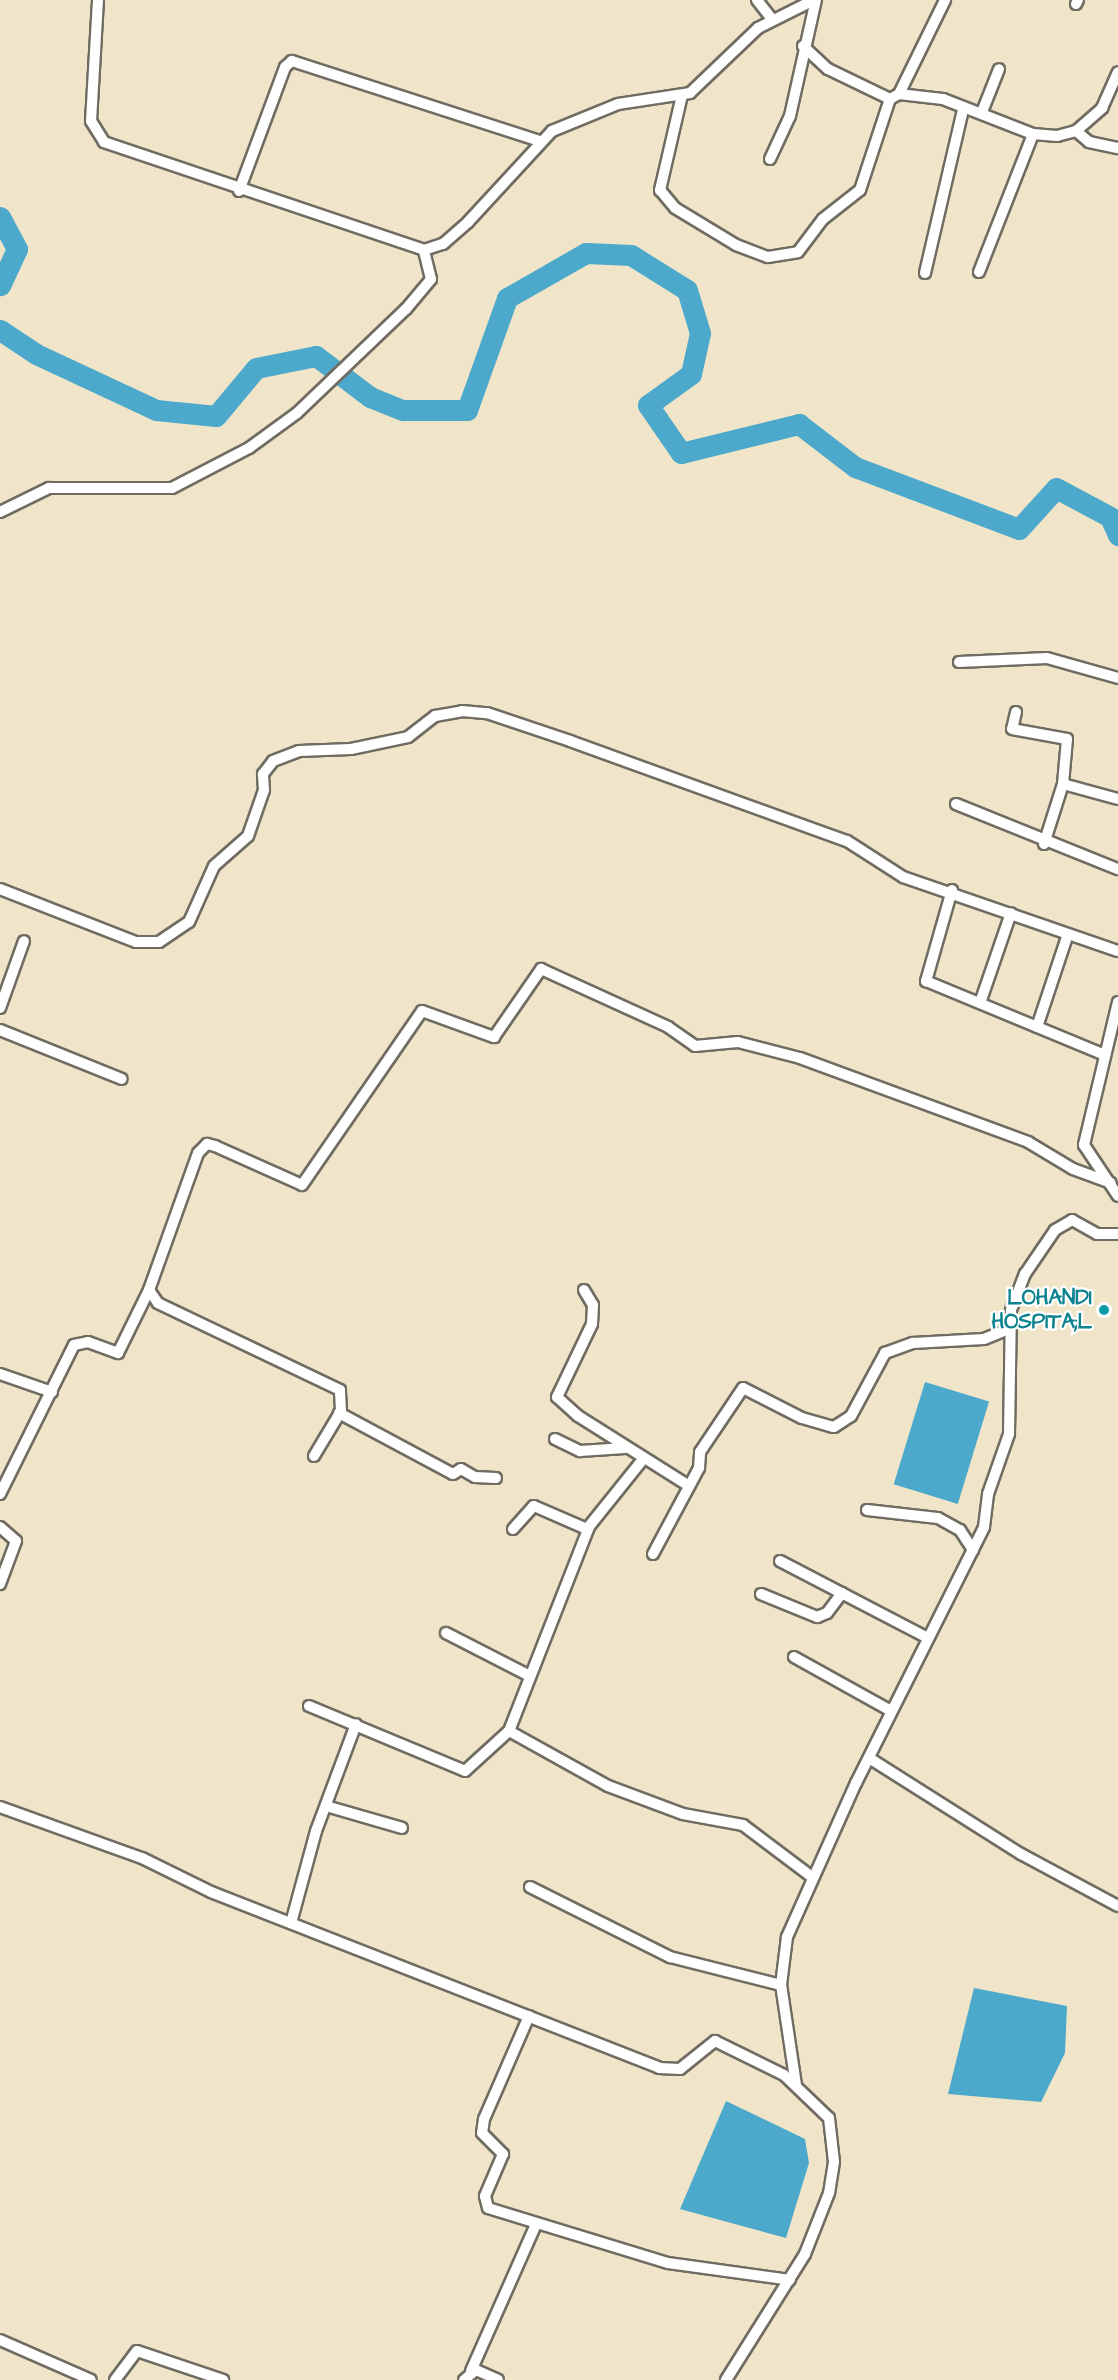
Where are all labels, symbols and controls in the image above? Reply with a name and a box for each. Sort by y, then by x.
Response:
place label: LOHANDI HOSPITA;L [991,1285,1092,1335]
marker: LOHANDI HOSPITA;L [1097,1303,1111,1317]

